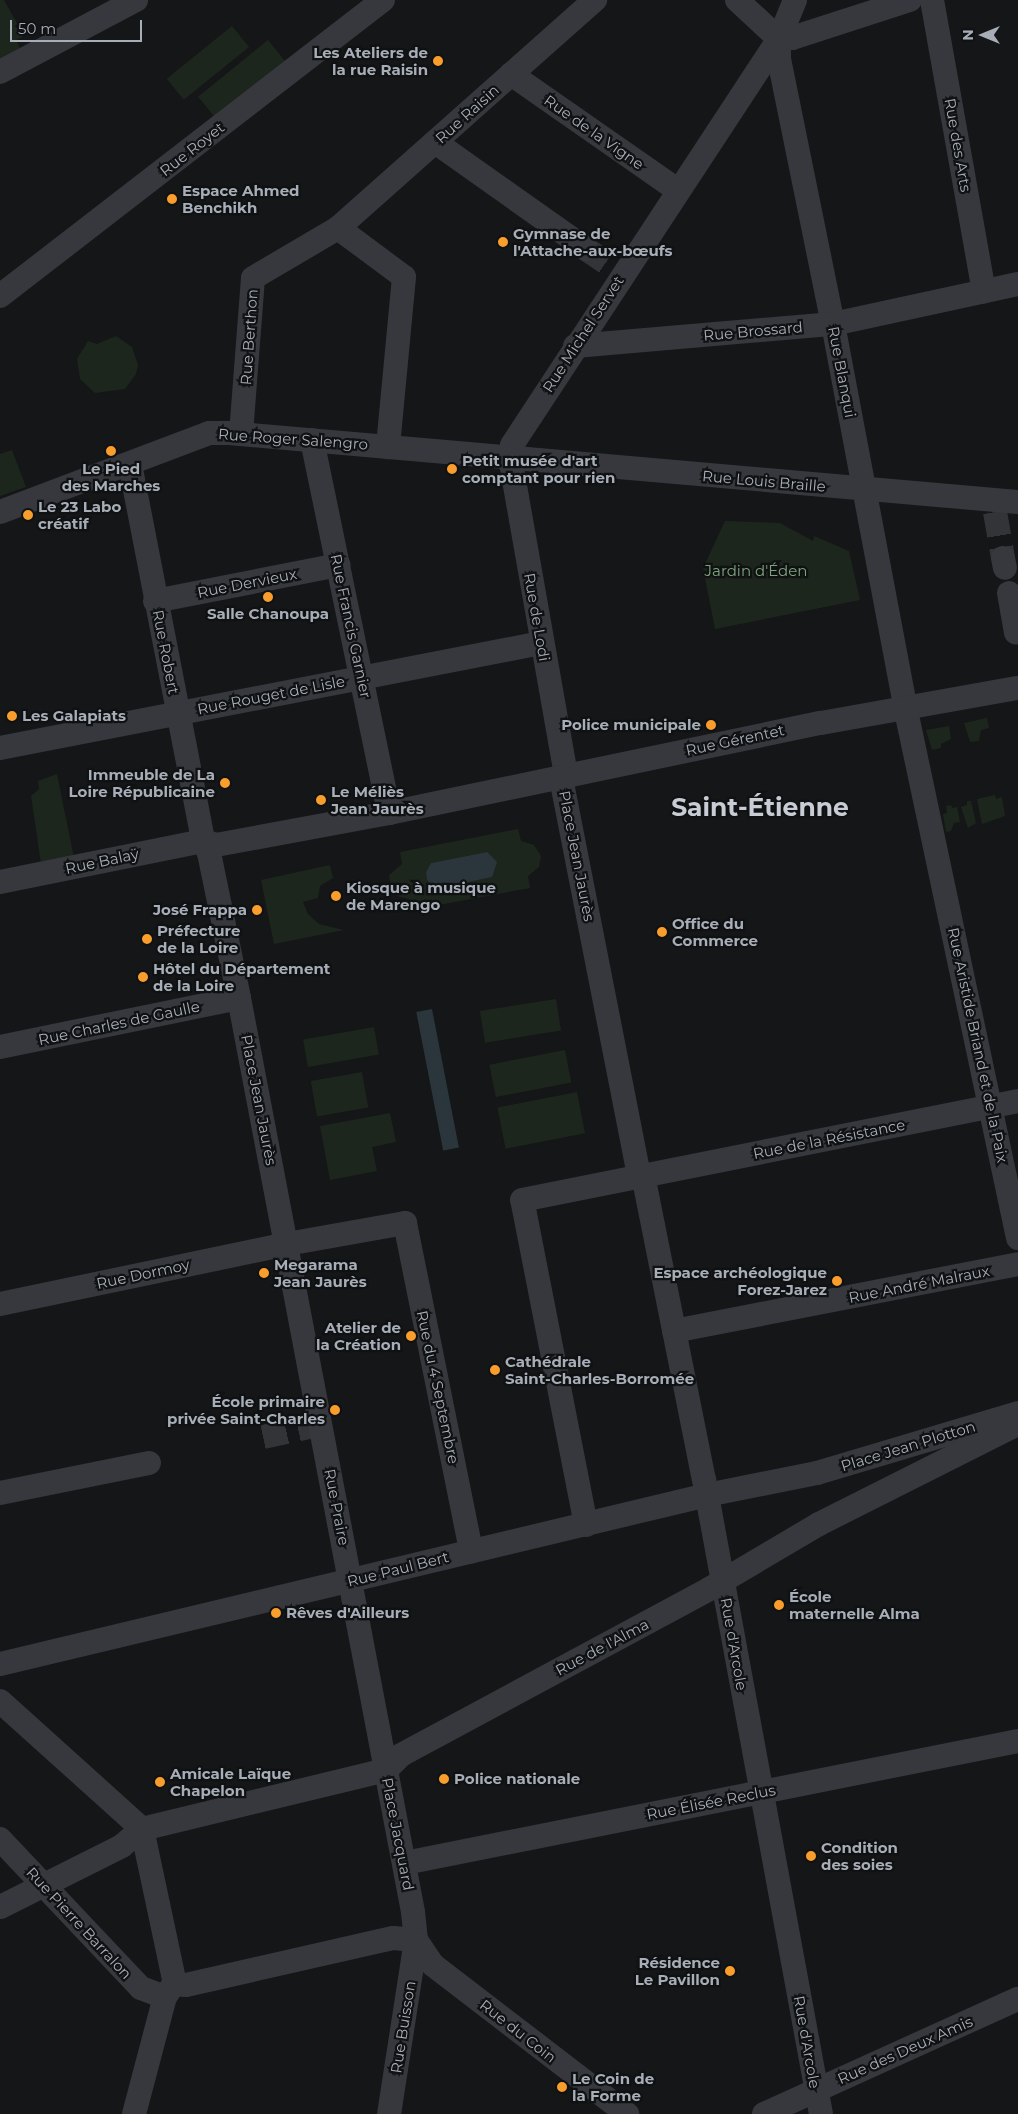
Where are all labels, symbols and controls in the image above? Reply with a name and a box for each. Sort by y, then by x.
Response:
scale bar [12,10,145,42]
north arrow [958,10,1008,60]
text: 50 m [18,19,56,38]
text: N [959,29,977,41]
place label: Les Ateliers de la rue Raisin [313,43,428,78]
marker: Les Ateliers de la rue Raisin [432,55,444,67]
street label: Rue Raisin [432,81,502,147]
street label: Rue de la Vigne [541,91,647,173]
street label: Rue des Arts [941,97,975,193]
street label: Rue Royet [156,118,228,180]
place label: Espace Ahmed Benchikh [182,181,299,216]
marker: Espace Ahmed Benchikh [166,193,178,205]
place label: Gymnase de l'Attache-aux-bœufs [513,224,673,259]
marker: Gymnase de l'Attache-aux-bœufs [497,236,509,248]
street label: Rue Michel Servet [539,272,627,396]
street label: Rue Berthon [237,288,261,386]
street label: Rue Brossard [702,318,804,344]
street label: Rue Blanqui [824,325,860,419]
street label: Rue Roger Salengro [217,425,369,453]
marker: Le Pied des Marches [105,445,117,457]
place label: Petit musée d'art comptant pour rien [462,451,615,486]
place label: Le Pied des Marches [62,459,160,494]
marker: Petit musée d'art comptant pour rien [446,463,458,475]
street label: Rue Louis Braille [701,467,827,495]
place label: Le 23 Labo créatif [38,497,121,532]
marker: Le 23 Labo créatif [22,509,34,521]
street label: Rue Francis Garnier [327,552,375,700]
park label: Jardin d'Éden [705,562,807,580]
street label: Rue Dervieux [196,565,298,601]
street label: Rue de Lodi [520,571,554,663]
marker: Salle Chanoupa [262,591,274,603]
place label: Salle Chanoupa [207,605,329,623]
street label: Rue Robert [149,608,183,696]
street label: Rue Rouget de Lisle [196,672,346,718]
place label: Les Galapiats [22,707,126,725]
marker: Les Galapiats [6,710,18,722]
place label: Police municipale [561,716,701,734]
marker: Police municipale [705,719,717,731]
street label: Rue Gérentet [684,721,786,759]
place label: Immeuble de La Loire Républicaine [69,765,215,800]
marker: Immeuble de La Loire Républicaine [219,777,231,789]
place label: Le Méliès Jean Jaurès [331,782,424,817]
street label: Place Jean Jaurès [555,789,599,923]
district label: Saint-Étienne [671,792,849,822]
marker: Le Méliès Jean Jaurès [315,794,327,806]
street label: Rue Balaÿ [64,844,140,878]
place label: Kiosque à musique de Marengo [346,878,496,913]
marker: Kiosque à musique de Marengo [330,890,342,902]
place label: José Frappa [153,901,247,919]
marker: José Frappa [251,904,263,916]
place label: Office du Commerce [672,914,758,949]
place label: Préfecture de la Loire [157,921,240,956]
marker: Office du Commerce [656,926,668,938]
street label: Rue Aristide Briand et de la Paix [944,926,1012,1164]
marker: Préfecture de la Loire [141,933,153,945]
place label: Hôtel du Département de la Loire [153,959,330,994]
marker: Hôtel du Département de la Loire [137,971,149,983]
street label: Rue Charles de Gaulle [37,997,201,1049]
street label: Place Jean Jaurès [237,1033,281,1167]
street label: Rue de la Résistance [751,1115,907,1163]
street label: Rue Dormoy [95,1255,191,1293]
place label: Megarama Jean Jaurès [274,1255,367,1290]
street label: Rue André Malraux [847,1261,991,1307]
place label: Espace archéologique Forez-Jarez [653,1263,827,1298]
marker: Megarama Jean Jaurès [258,1267,270,1279]
marker: Espace archéologique Forez-Jarez [831,1275,843,1287]
street label: Rue du 4 Septembre [413,1309,463,1465]
place label: Atelier de la Création [316,1318,401,1353]
marker: Atelier de la Création [405,1330,417,1342]
place label: Cathédrale Saint-Charles-Borromée [505,1352,694,1387]
marker: Cathédrale Saint-Charles-Borromée [489,1364,501,1376]
place label: École primaire privée Saint-Charles [167,1392,325,1427]
marker: École primaire privée Saint-Charles [329,1404,341,1416]
street label: Place Jean Plotton [839,1417,977,1475]
street label: Rue Praire [321,1467,353,1547]
street label: Rue Paul Bert [345,1548,451,1590]
place label: École maternelle Alma [789,1587,920,1622]
street label: Rue d'Arcole [717,1596,751,1692]
marker: École maternelle Alma [773,1599,785,1611]
place label: Rêves d'Ailleurs [286,1604,409,1622]
marker: Rêves d'Ailleurs [270,1607,282,1619]
street label: Rue de l'Alma [552,1615,652,1679]
place label: Amicale Laïque Chapelon [170,1764,291,1799]
place label: Police nationale [454,1770,580,1788]
marker: Police nationale [438,1773,450,1785]
marker: Amicale Laïque Chapelon [154,1776,166,1788]
street label: Place Jacquard [378,1776,418,1892]
street label: Rue Élisée Reclus [645,1781,777,1823]
place label: Condition des soies [821,1838,898,1873]
marker: Condition des soies [805,1850,817,1862]
street label: Rue Pierre Barralon [23,1863,135,1983]
place label: Résidence Le Pavillon [635,1953,720,1988]
marker: Résidence Le Pavillon [724,1965,736,1977]
street label: Rue Buisson [387,1979,419,2075]
street label: Rue d'Arcole [790,1994,824,2090]
street label: Rue du Coin [476,1996,560,2066]
street label: Rue des Deux Amis [835,2012,975,2088]
place label: Le Coin de la Forme [572,2069,654,2104]
marker: Le Coin de la Forme [556,2081,568,2093]

